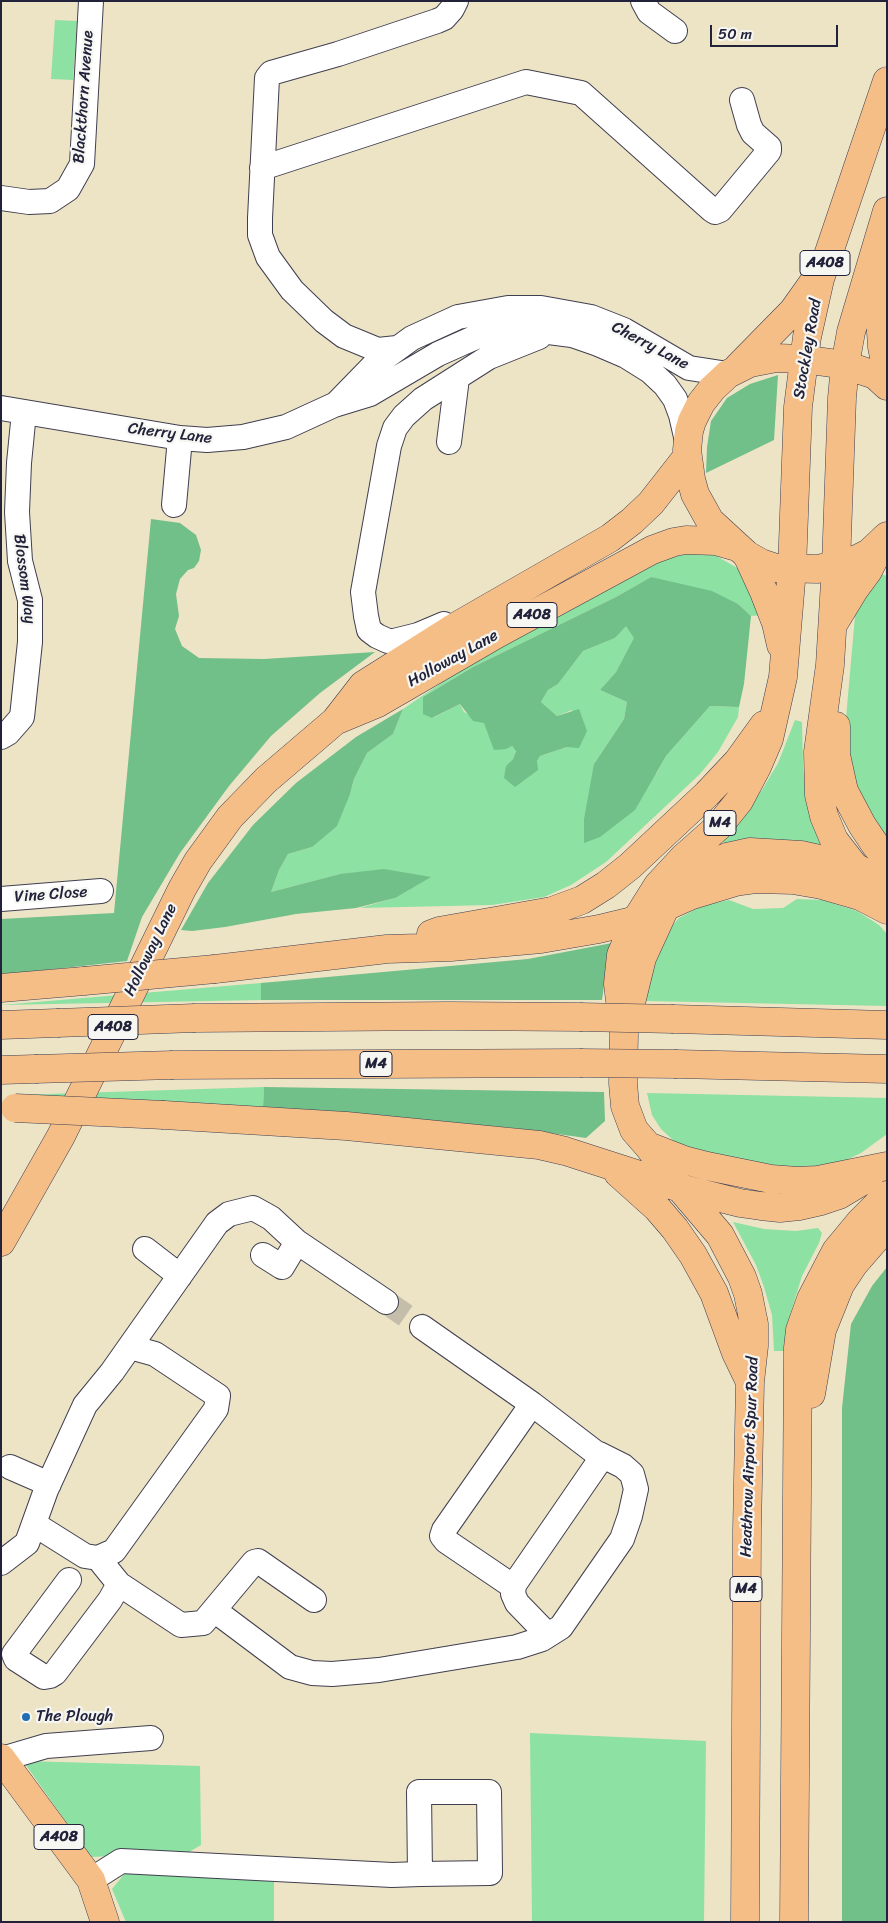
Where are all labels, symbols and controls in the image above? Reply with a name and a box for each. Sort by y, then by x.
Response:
scale bar [713,15,840,47]
text: 50 m [718,21,752,47]
street label: Blackthorn Avenue [70,30,98,164]
road number: A408 [800,250,850,276]
street label: Stockley Road [790,298,826,400]
street label: Cherry Lane [608,318,692,374]
street label: Cherry Lane [127,419,213,449]
street label: Blossom Way [9,533,39,625]
road number: A408 [507,602,557,628]
street label: Holloway Lane [404,626,502,692]
road number: M4 [704,810,736,836]
street label: Vine Close [14,883,88,907]
street label: Holloway Lane [120,901,182,999]
road number: A408 [88,1014,138,1040]
road number: M4 [360,1052,392,1076]
street label: Heathrow Airport Spur Road [737,1356,763,1558]
road number: M4 [730,1576,762,1602]
place label: The Plough [36,1707,113,1727]
marker: The Plough [20,1711,32,1723]
road number: A408 [34,1824,84,1850]

